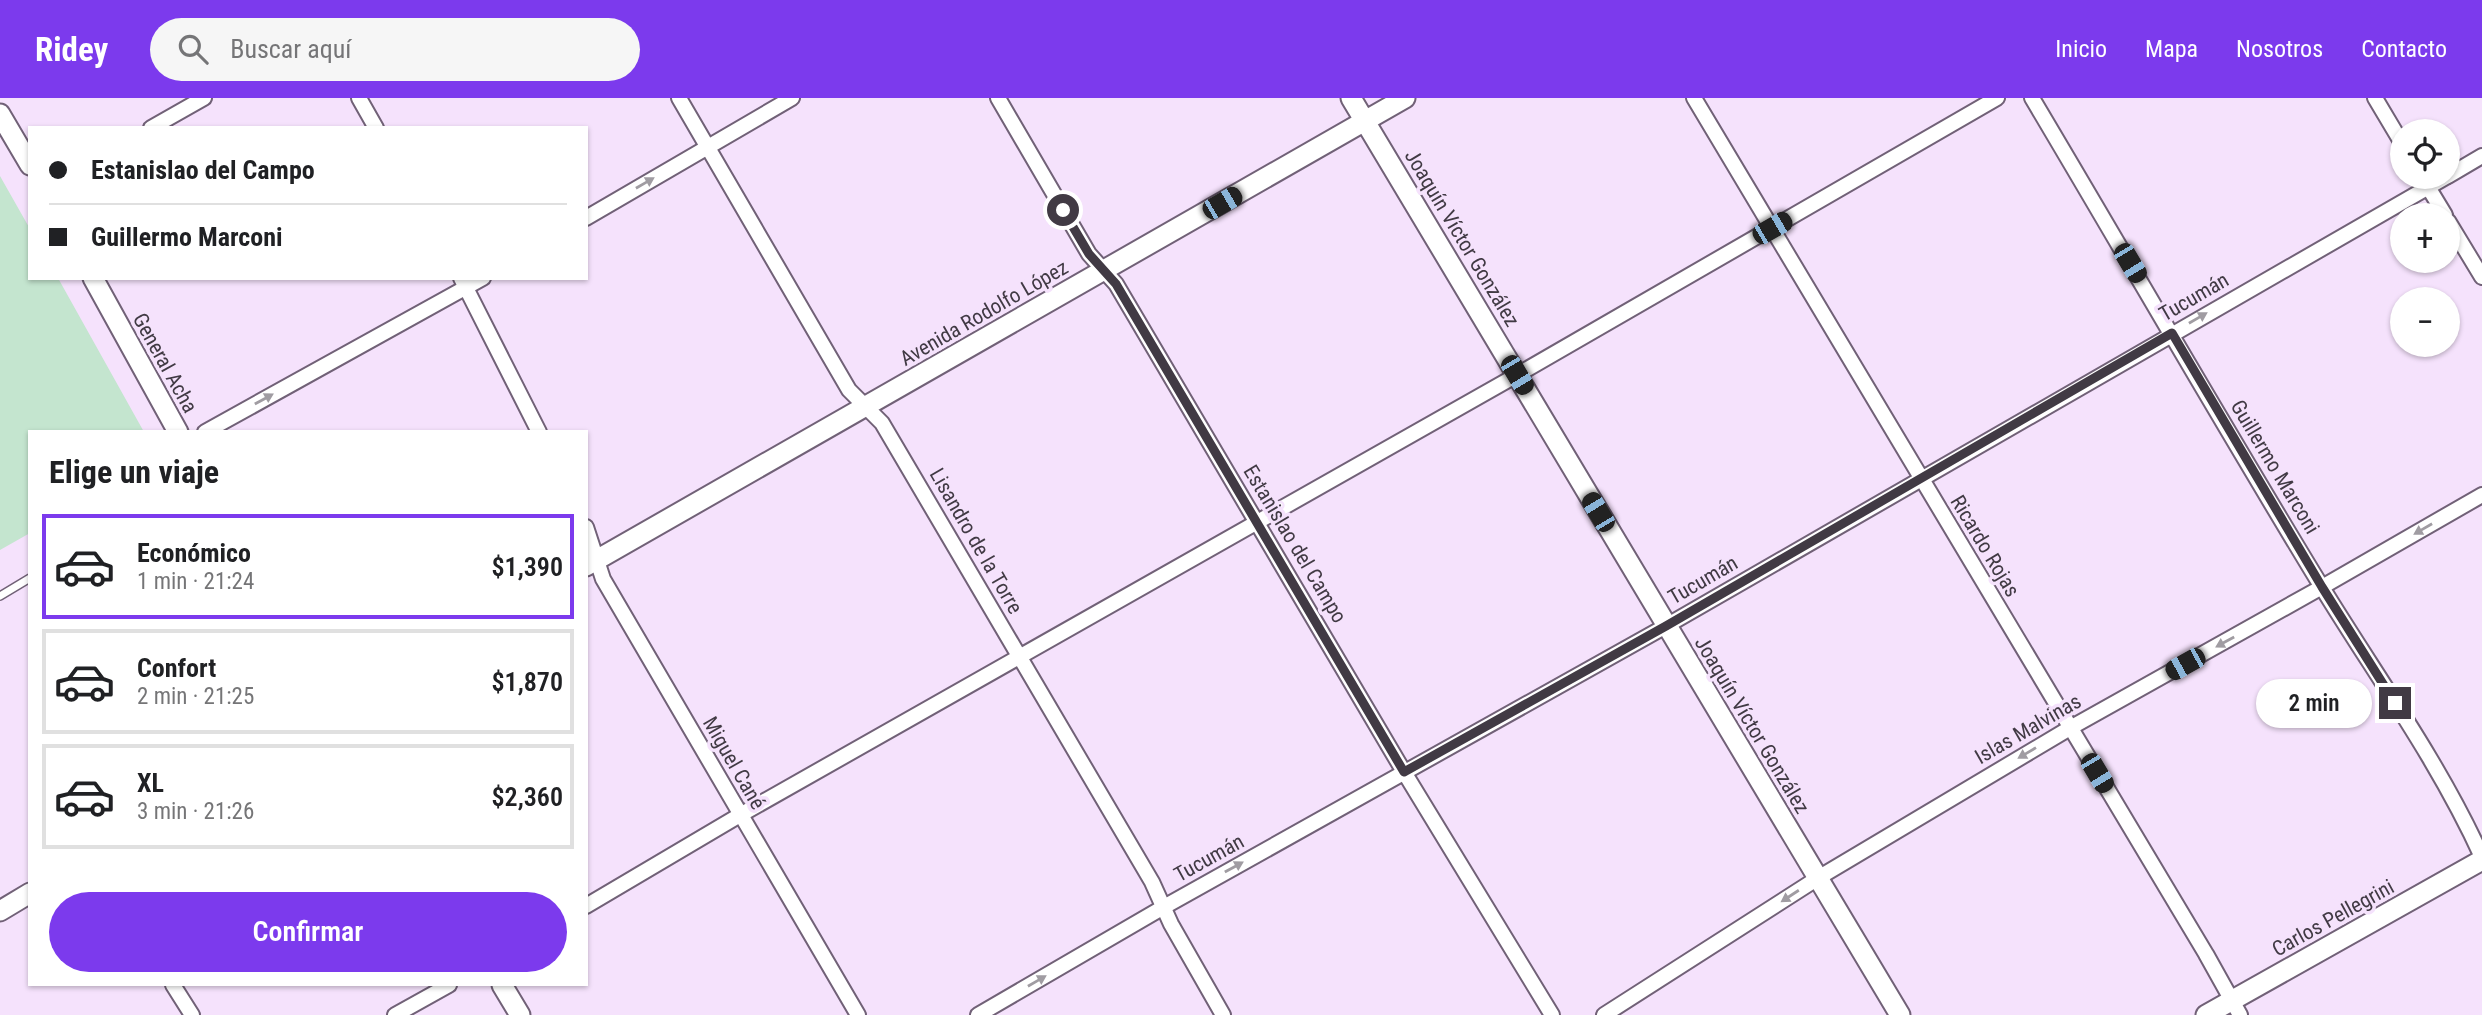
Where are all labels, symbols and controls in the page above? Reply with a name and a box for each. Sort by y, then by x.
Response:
search box [150,18,640,81]
text: Ridey [35,30,108,69]
icon: search [174,30,212,68]
text: Buscar aquí [230,34,351,64]
text: Inicio [2055,35,2107,63]
text: Mapa [2145,35,2198,63]
text: Nosotros [2236,35,2323,63]
text: Contacto [2361,35,2447,63]
map controls [2390,119,2460,357]
button: locate [2390,119,2460,189]
street label: Joaquín Víctor González [1400,145,1524,331]
text: Estanislao del Campo [91,155,315,185]
one-way arrow [636,177,655,189]
car [1199,183,1246,223]
route start [1047,194,1079,226]
button: + [2390,203,2460,273]
car [1749,208,1796,248]
text: Guillermo Marconi [91,222,283,252]
car [2111,240,2150,286]
street label: Avenida Rodolfo López [896,255,1072,371]
street label: Tucumán [2155,268,2233,326]
button: − [2390,287,2460,357]
street label: General Acha [128,309,202,417]
one-way arrow [2189,312,2208,324]
car [1498,352,1537,398]
one-way arrow [255,393,274,405]
street label: Guillermo Marconi [2226,396,2324,538]
text: Elige un viaje [49,453,219,491]
street label: Estanislao del Campo [1238,461,1352,627]
street label: Lisandro de la Torre [925,464,1027,618]
car [1579,489,1618,535]
street label: Ricardo Rojas [1945,491,2025,601]
one-way arrow [2413,523,2433,535]
icon: car [53,535,116,598]
text: Económico [137,538,251,568]
street label: Tucumán [1664,551,1742,609]
text: $1,390 [492,552,563,582]
text: 1 min · 21:24 [137,568,254,595]
street label: Joaquín Víctor González [1690,632,1814,818]
one-way arrow [2215,636,2235,647]
car [2162,645,2209,683]
icon: car [53,650,116,713]
text: Confort [137,653,216,683]
text: $1,870 [492,667,563,697]
callout: 2 min [2255,678,2370,728]
text: 2 min · 21:25 [137,683,254,710]
route end [2379,687,2411,719]
street label: Islas Malvinas [1971,689,2085,769]
text: 2 min [2289,690,2339,717]
street label: Miguel Cané [698,713,770,814]
one-way arrow [2017,747,2037,759]
car [2078,750,2117,796]
icon: car [53,765,116,828]
text: XL [137,768,164,798]
text: $2,360 [492,782,563,812]
text: 3 min · 21:26 [137,798,254,825]
street label: Tucumán [1170,829,1248,887]
one-way arrow [1225,861,1244,873]
street label: Carlos Pellegrini [2268,875,2398,961]
one-way arrow [1780,889,1800,902]
button: Confirmar [49,892,567,972]
one-way arrow [1027,975,1047,987]

